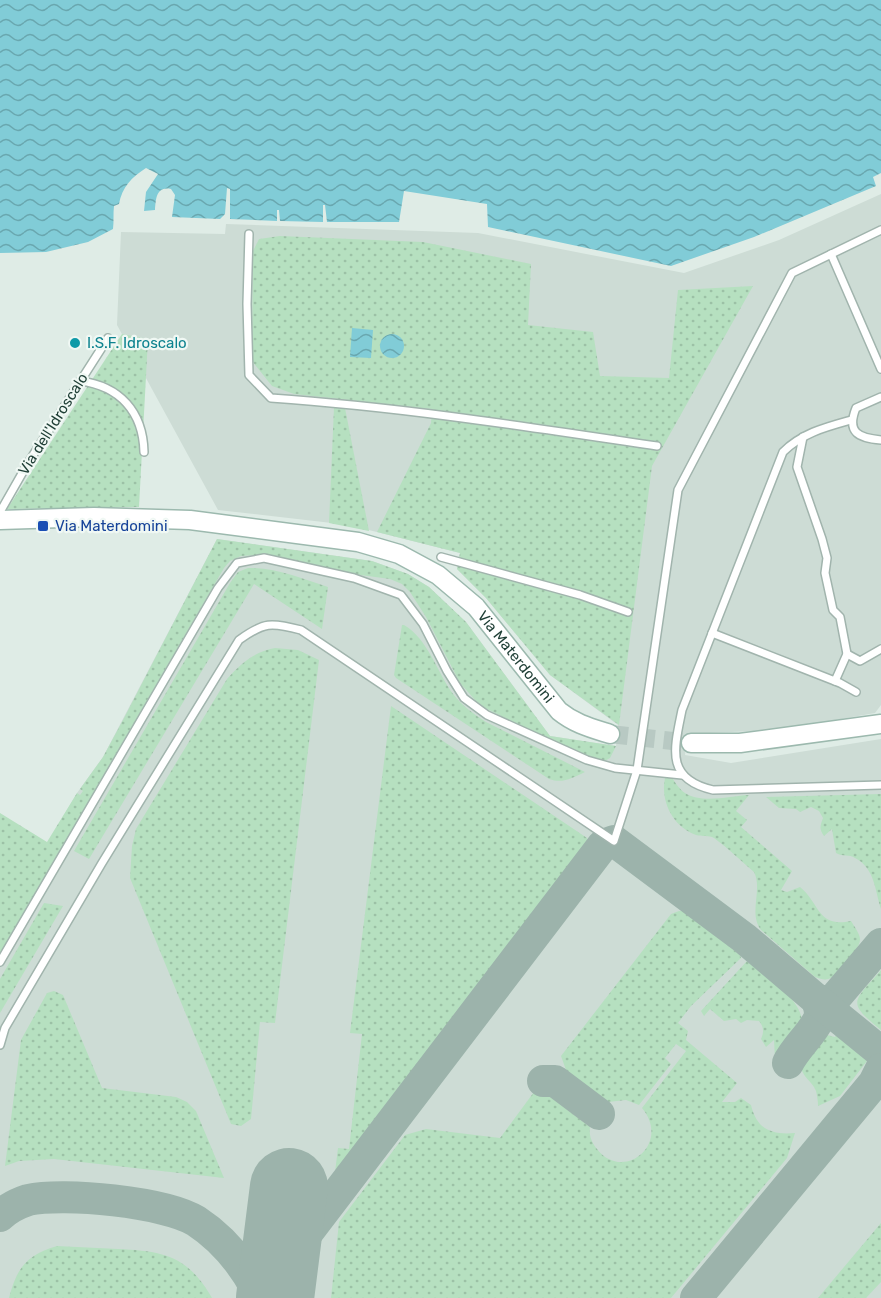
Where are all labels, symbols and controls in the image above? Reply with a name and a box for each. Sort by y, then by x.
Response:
place label: I.S.F. Idroscalo [87,334,187,352]
marker: I.S.F. Idroscalo [68,336,82,350]
street label: Via dell'Idroscalo [14,370,92,478]
place label: Via Materdomini [55,517,168,535]
marker: Via Materdomini [36,519,50,533]
street label: Via Materdomini [474,607,558,706]

